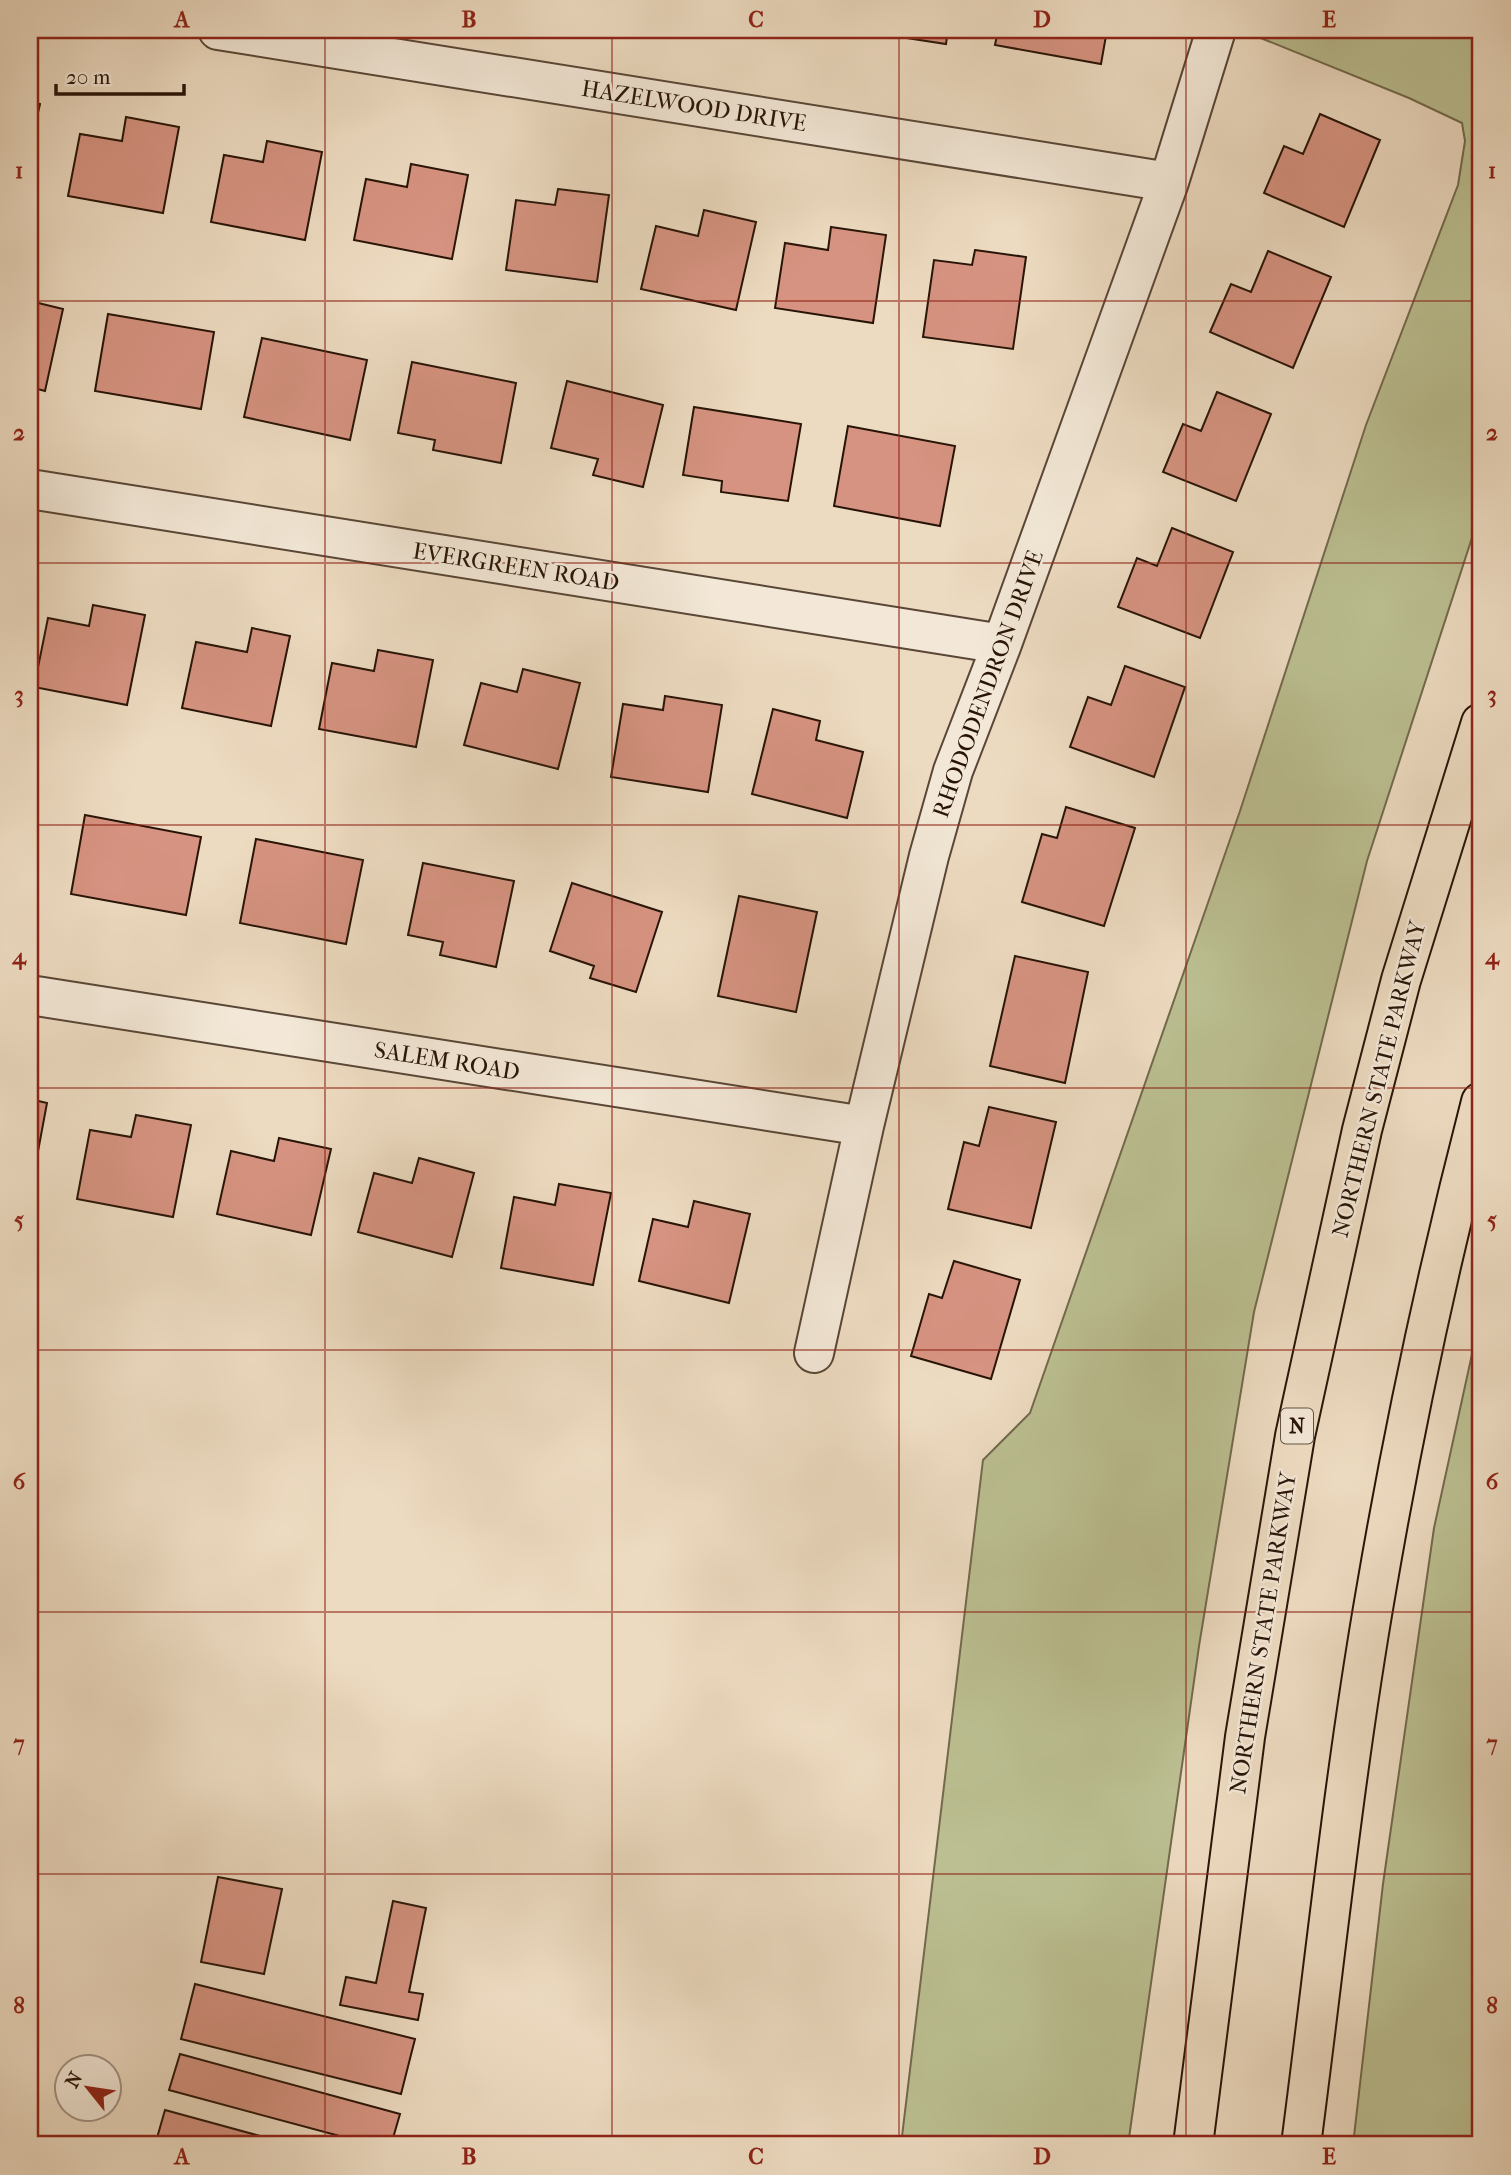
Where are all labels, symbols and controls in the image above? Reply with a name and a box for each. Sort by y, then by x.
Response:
text: A [173,6,191,33]
text: B [462,6,477,33]
text: C [748,6,764,33]
text: D [1033,6,1051,33]
text: E [1322,6,1336,33]
scale bar [56,52,184,96]
text: 20 m [66,65,111,89]
street label: HAZELWOOD DRIVE [580,75,808,137]
text: 1 [15,157,23,184]
text: 1 [1488,157,1496,184]
text: 2 [13,419,25,446]
text: 2 [1486,419,1498,446]
street label: EVERGREEN ROAD [411,537,621,597]
street label: RHODODENDRON DRIVE [927,547,1049,821]
text: 3 [14,681,24,708]
text: 3 [1487,681,1497,708]
street label: NORTHERN STATE PARKWAY [1327,917,1432,1240]
text: 4 [11,943,27,970]
text: 4 [1484,943,1500,970]
street label: SALEM ROAD [372,1036,522,1086]
text: 5 [14,1206,24,1233]
text: 5 [1487,1206,1497,1233]
road number: N [1281,1408,1313,1444]
text: 6 [13,1468,26,1495]
text: 6 [1486,1468,1499,1495]
street label: NORTHERN STATE PARKWAY [1224,1469,1302,1796]
text: 7 [12,1730,25,1757]
text: 7 [1485,1730,1498,1757]
text: 8 [13,1992,25,2019]
text: 8 [1486,1992,1498,2019]
north arrow [52,2052,122,2122]
text: N [61,2068,88,2092]
text: A [173,2143,191,2170]
text: B [462,2143,477,2170]
text: C [748,2143,764,2170]
text: D [1033,2143,1051,2170]
text: E [1322,2143,1336,2170]

